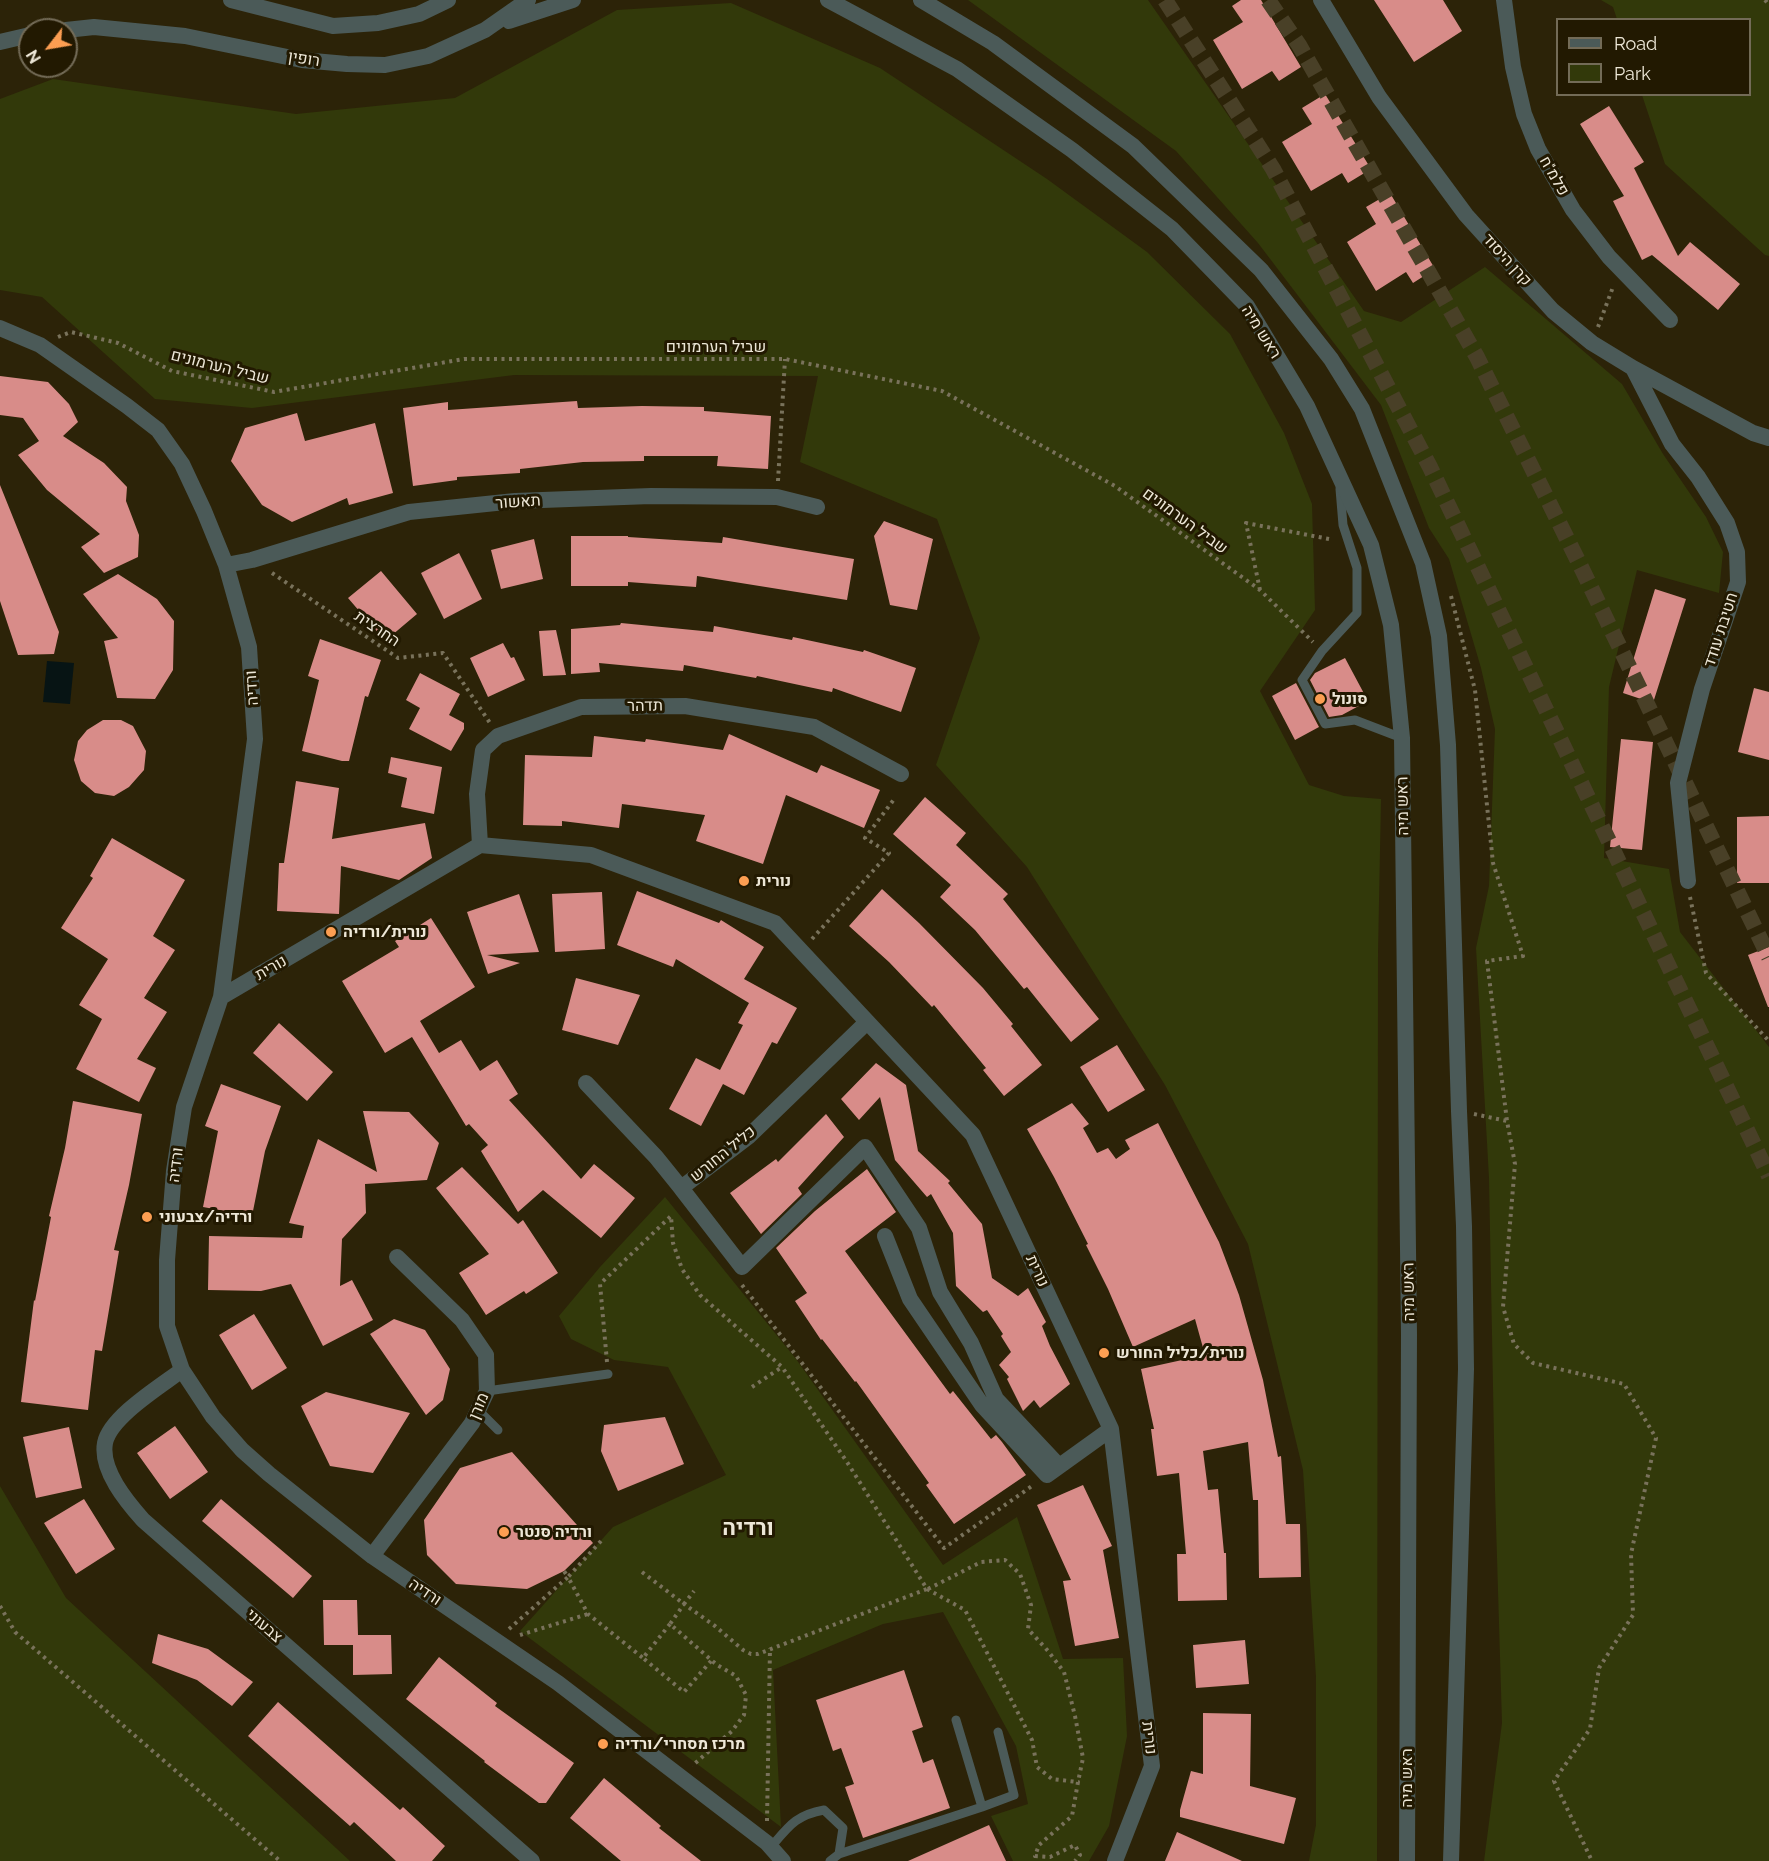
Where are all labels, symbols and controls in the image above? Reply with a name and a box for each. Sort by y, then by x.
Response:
north arrow [18,18,78,78]
legend [1556,18,1751,96]
text: Road [1614,33,1657,54]
text: N [23,46,45,67]
street label: רופין [287,47,321,71]
text: Park [1614,63,1651,84]
street label: פלמ"ח [1535,153,1573,199]
street label: קרן היסוד [1478,230,1536,290]
street label: ראש מיה [1237,302,1285,362]
street label: שביל הערמונים [666,337,766,357]
street label: שביל הערמונים [169,346,271,388]
street label: שביל הערמונים [1139,484,1231,558]
street label: תאשור [495,491,541,513]
street label: חטיבת עודד [1700,590,1742,670]
street label: החרצית [351,607,403,651]
street label: ורדיה [241,670,263,706]
place label: סונול [1332,689,1368,709]
marker: סונול [1313,692,1327,706]
street label: תדהר [627,696,663,716]
street label: ראש מיה [1393,776,1413,836]
place label: נורית [756,871,791,891]
marker: נורית [737,874,751,888]
place label: נורית/ורדיה [343,922,427,942]
marker: נורית/ורדיה [324,925,338,939]
street label: נורית [252,951,290,985]
street label: כליל החורש [687,1122,759,1186]
street label: ורדיה [164,1146,188,1184]
place label: ורדיה/צבעוני [159,1207,252,1227]
marker: ורדיה/צבעוני [140,1210,154,1224]
street label: נורית [1021,1252,1053,1290]
street label: ראש מיה [1399,1262,1419,1322]
place label: נורית/כליל החורש [1116,1343,1245,1363]
marker: נורית/כליל החורש [1097,1346,1111,1360]
street label: מורן [465,1390,493,1422]
district label: ורדיה [722,1515,774,1541]
place label: ורדיה סנטר [516,1522,592,1542]
marker: ורדיה סנטר [497,1525,511,1539]
street label: ורדיה [405,1574,445,1610]
street label: צבעוני [242,1605,286,1647]
street label: נורית [1137,1720,1161,1756]
place label: מרכז מסחרי/ורדיה [615,1734,745,1754]
marker: מרכז מסחרי/ורדיה [596,1737,610,1751]
street label: ראש מיה [1397,1748,1417,1808]

